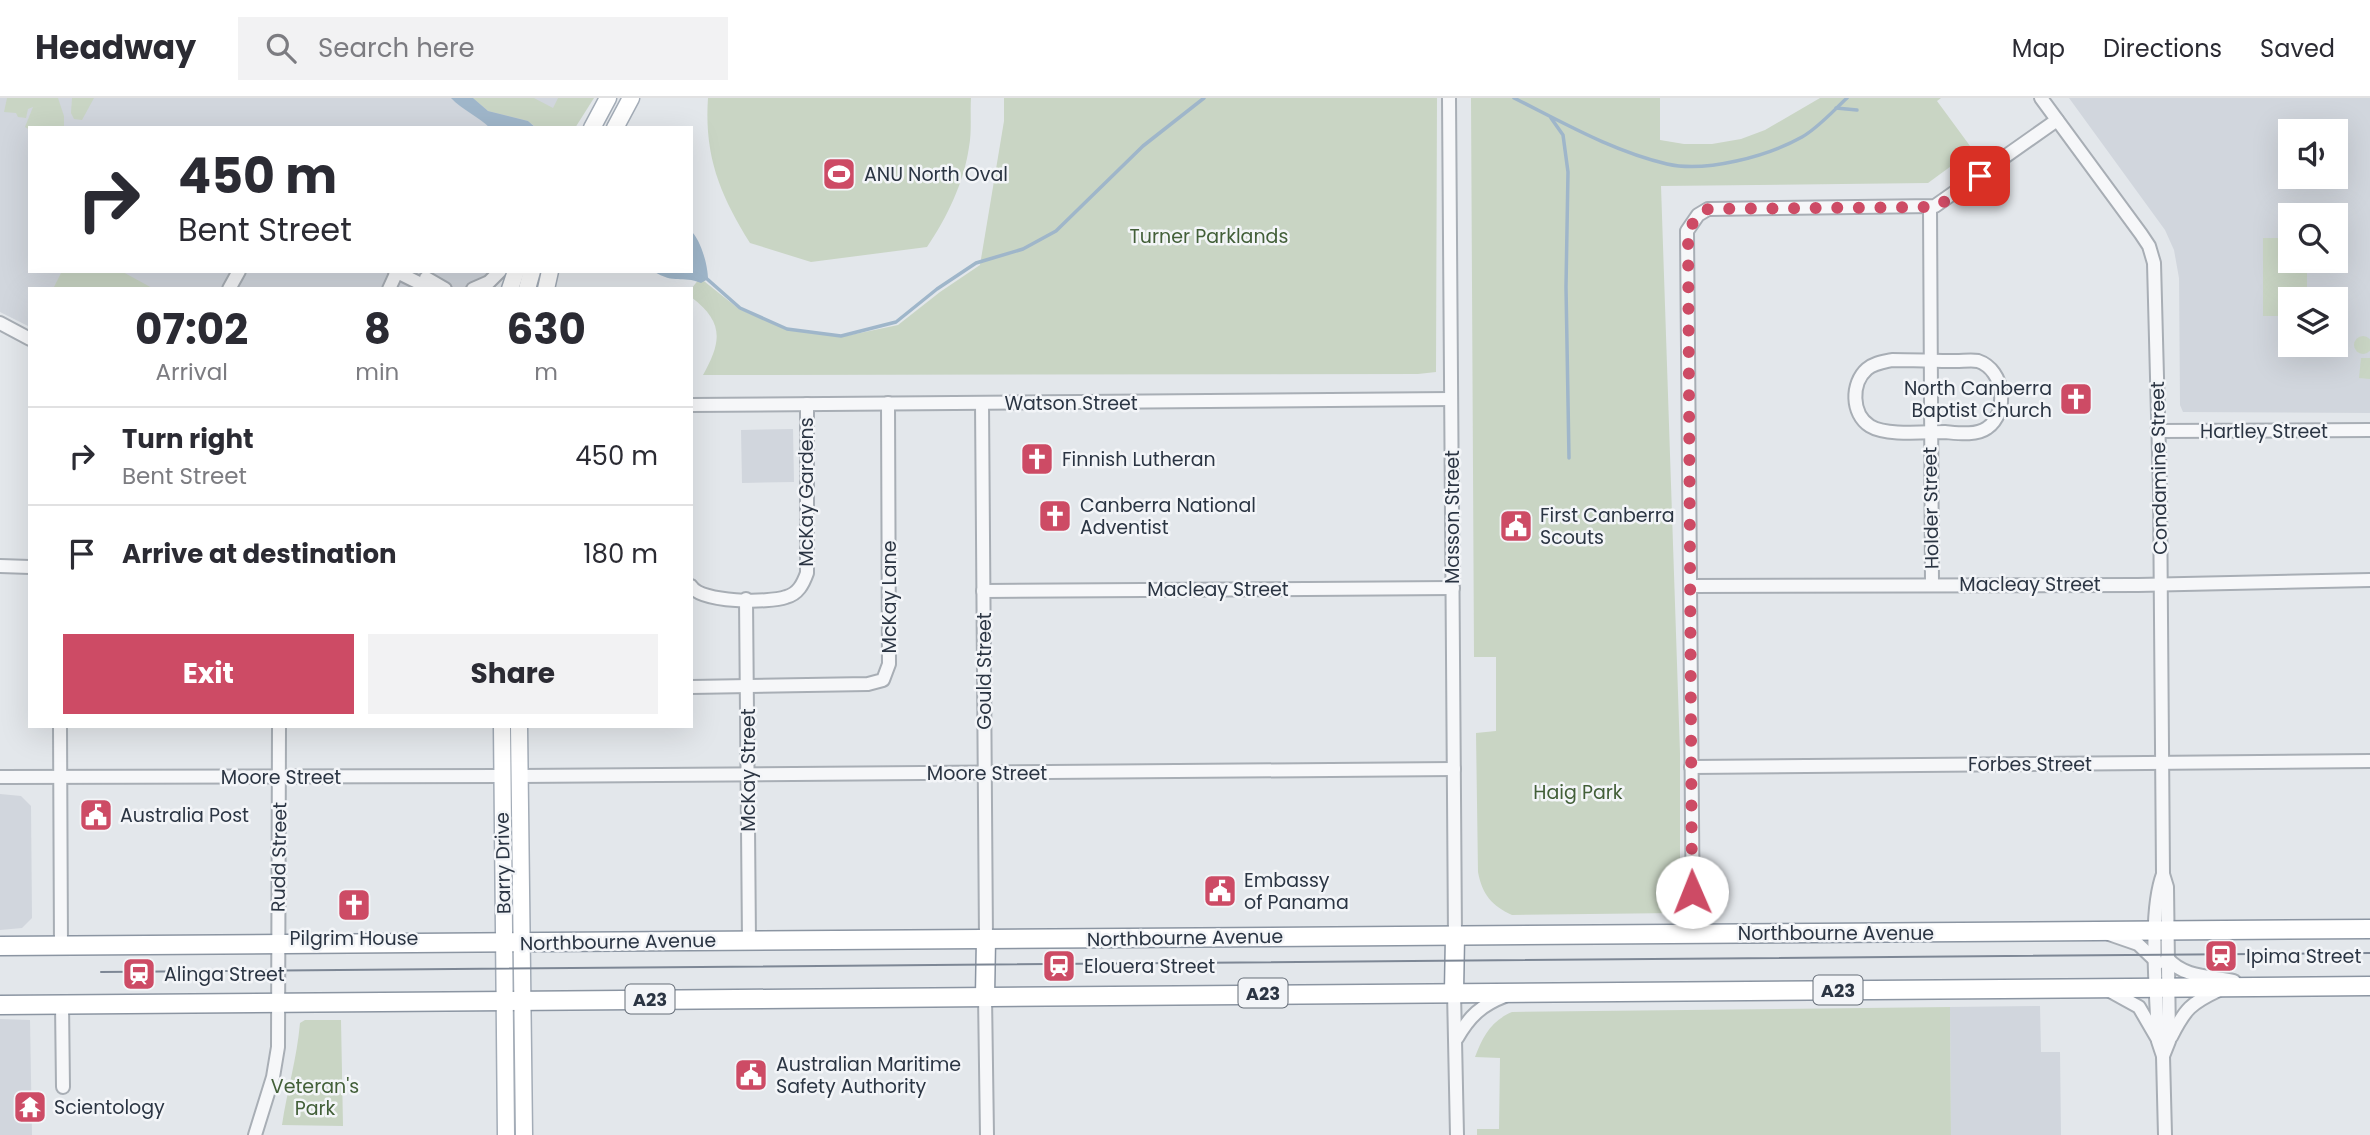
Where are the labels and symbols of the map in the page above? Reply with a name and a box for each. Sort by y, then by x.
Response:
pin [1950,146,2010,206]
sports icon: ANU North Oval [820,155,858,193]
place label: ANU North Oval [864,161,1008,188]
park label: Turner Parklands [1130,223,1288,250]
place label: North Canberra Baptist Church [1904,375,2052,424]
church icon: North Canberra Baptist Church [2057,380,2095,418]
street label: Condamine Street [2144,381,2174,555]
street label: Watson Street [1004,390,1138,417]
street label: McKay Gardens [793,417,820,567]
street label: Hartley Street [2200,418,2328,445]
church icon: Finnish Lutheran [1018,440,1056,478]
place label: Finnish Lutheran [1062,446,1216,473]
street label: Holder Street [1916,446,1946,569]
street label: Masson Street [1439,450,1466,584]
place label: Canberra National Adventist [1080,492,1256,541]
church icon: Canberra National Adventist [1036,497,1074,535]
place label: First Canberra Scouts [1540,502,1675,551]
public building icon: First Canberra Scouts [1497,507,1535,545]
street label: McKay Lane [876,541,903,653]
street label: Macleay Street [1959,571,2101,598]
street label: Macleay Street [1147,576,1289,603]
street label: Gould Street [971,612,998,730]
street label: McKay Street [735,708,762,832]
street label: Forbes Street [1968,751,2092,778]
street label: Moore Street [927,760,1047,787]
street label: Moore Street [221,764,341,791]
park label: Haig Park [1533,779,1623,806]
public building icon: Australia Post [77,796,115,834]
place label: Australia Post [120,802,249,829]
street label: Rudd Street [265,802,293,912]
street label: Barry Drive [489,812,517,914]
position arrow [1655,855,1729,929]
place label: Embassy of Panama [1244,867,1349,916]
public building icon: Embassy of Panama [1201,872,1239,910]
church icon: Pilgrim House [335,886,373,924]
street label: Northbourne Avenue [1738,920,1934,947]
street label: Northbourne Avenue [1087,923,1283,953]
place label: Pilgrim House [290,925,418,952]
street label: Northbourne Avenue [520,927,716,957]
station icon: Ipima Street [2202,937,2240,975]
place label: Ipima Street [2246,943,2361,970]
station icon: Elouera Street [1040,947,1078,985]
place label: Elouera Street [1084,953,1215,980]
station icon: Alinga Street [120,955,158,993]
place label: Alinga Street [164,961,285,988]
road number: A23 [1814,976,1862,1004]
road number: A23 [1238,978,1288,1008]
road number: A23 [626,985,674,1014]
place label: Australian Maritime Safety Authority [776,1051,961,1100]
public building icon: Australian Maritime Safety Authority [732,1056,770,1094]
park label: Veteran's Park [271,1073,359,1122]
temple icon: Scientology [11,1088,49,1126]
place label: Scientology [54,1094,165,1121]

